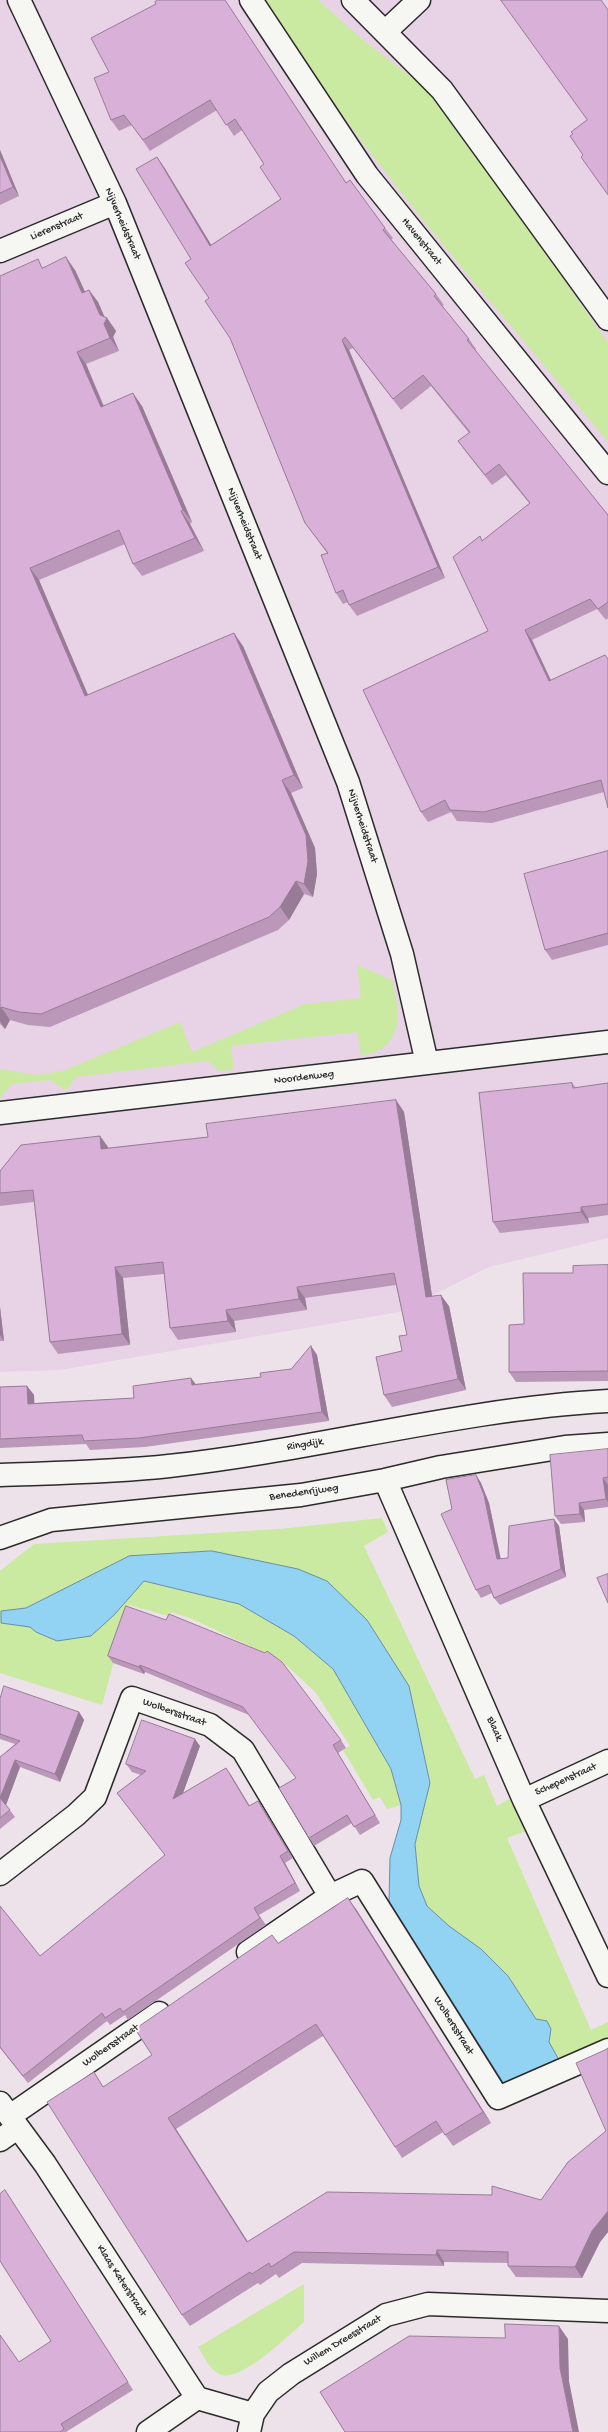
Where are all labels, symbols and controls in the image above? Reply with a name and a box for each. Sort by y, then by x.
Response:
street label: Nijverheidstraat [101,186,143,262]
street label: Lierenstraat [29,210,85,244]
street label: Havenstraat [398,216,444,268]
street label: Nijverheidstraat [224,486,264,562]
street label: Nijverheidstraat [344,787,380,865]
street label: Noordenweg [273,1068,335,1088]
street label: Ringdijk [286,1436,324,1454]
street label: Benedenrijweg [269,1482,339,1504]
street label: Wolbersstraat [141,1696,207,1730]
street label: Blaak [483,1715,505,1743]
street label: Schepenstraat [533,1761,599,1799]
street label: Wolbersstraat [430,1994,476,2058]
street label: Wolbersstraat [80,2022,142,2070]
street label: Klaas Katerstraat [93,2243,149,2319]
street label: Willem Dreesstraat [302,2313,384,2369]

